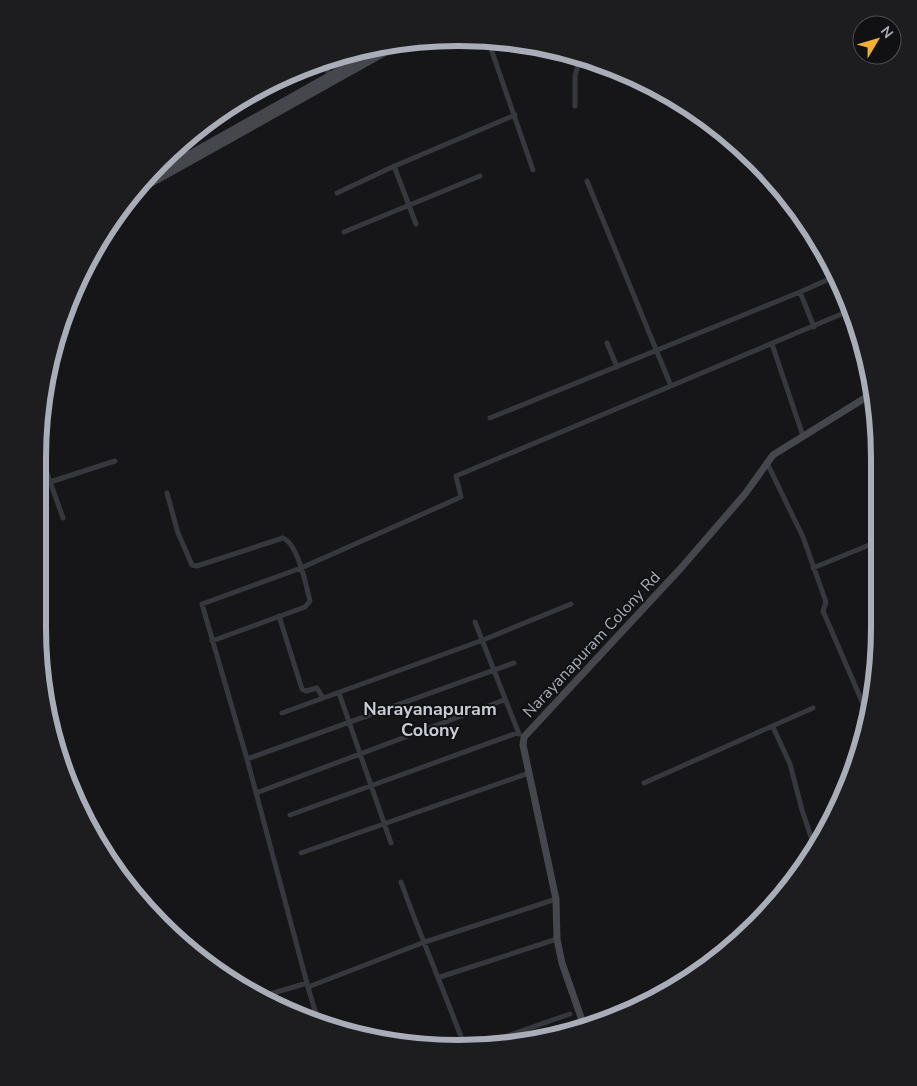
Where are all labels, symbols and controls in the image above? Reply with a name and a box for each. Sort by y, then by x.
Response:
north arrow [852,15,902,65]
text: N [876,22,898,42]
street label: Narayanapuram Colony Rd [518,567,665,723]
district label: Narayanapuram Colony [363,697,497,742]

